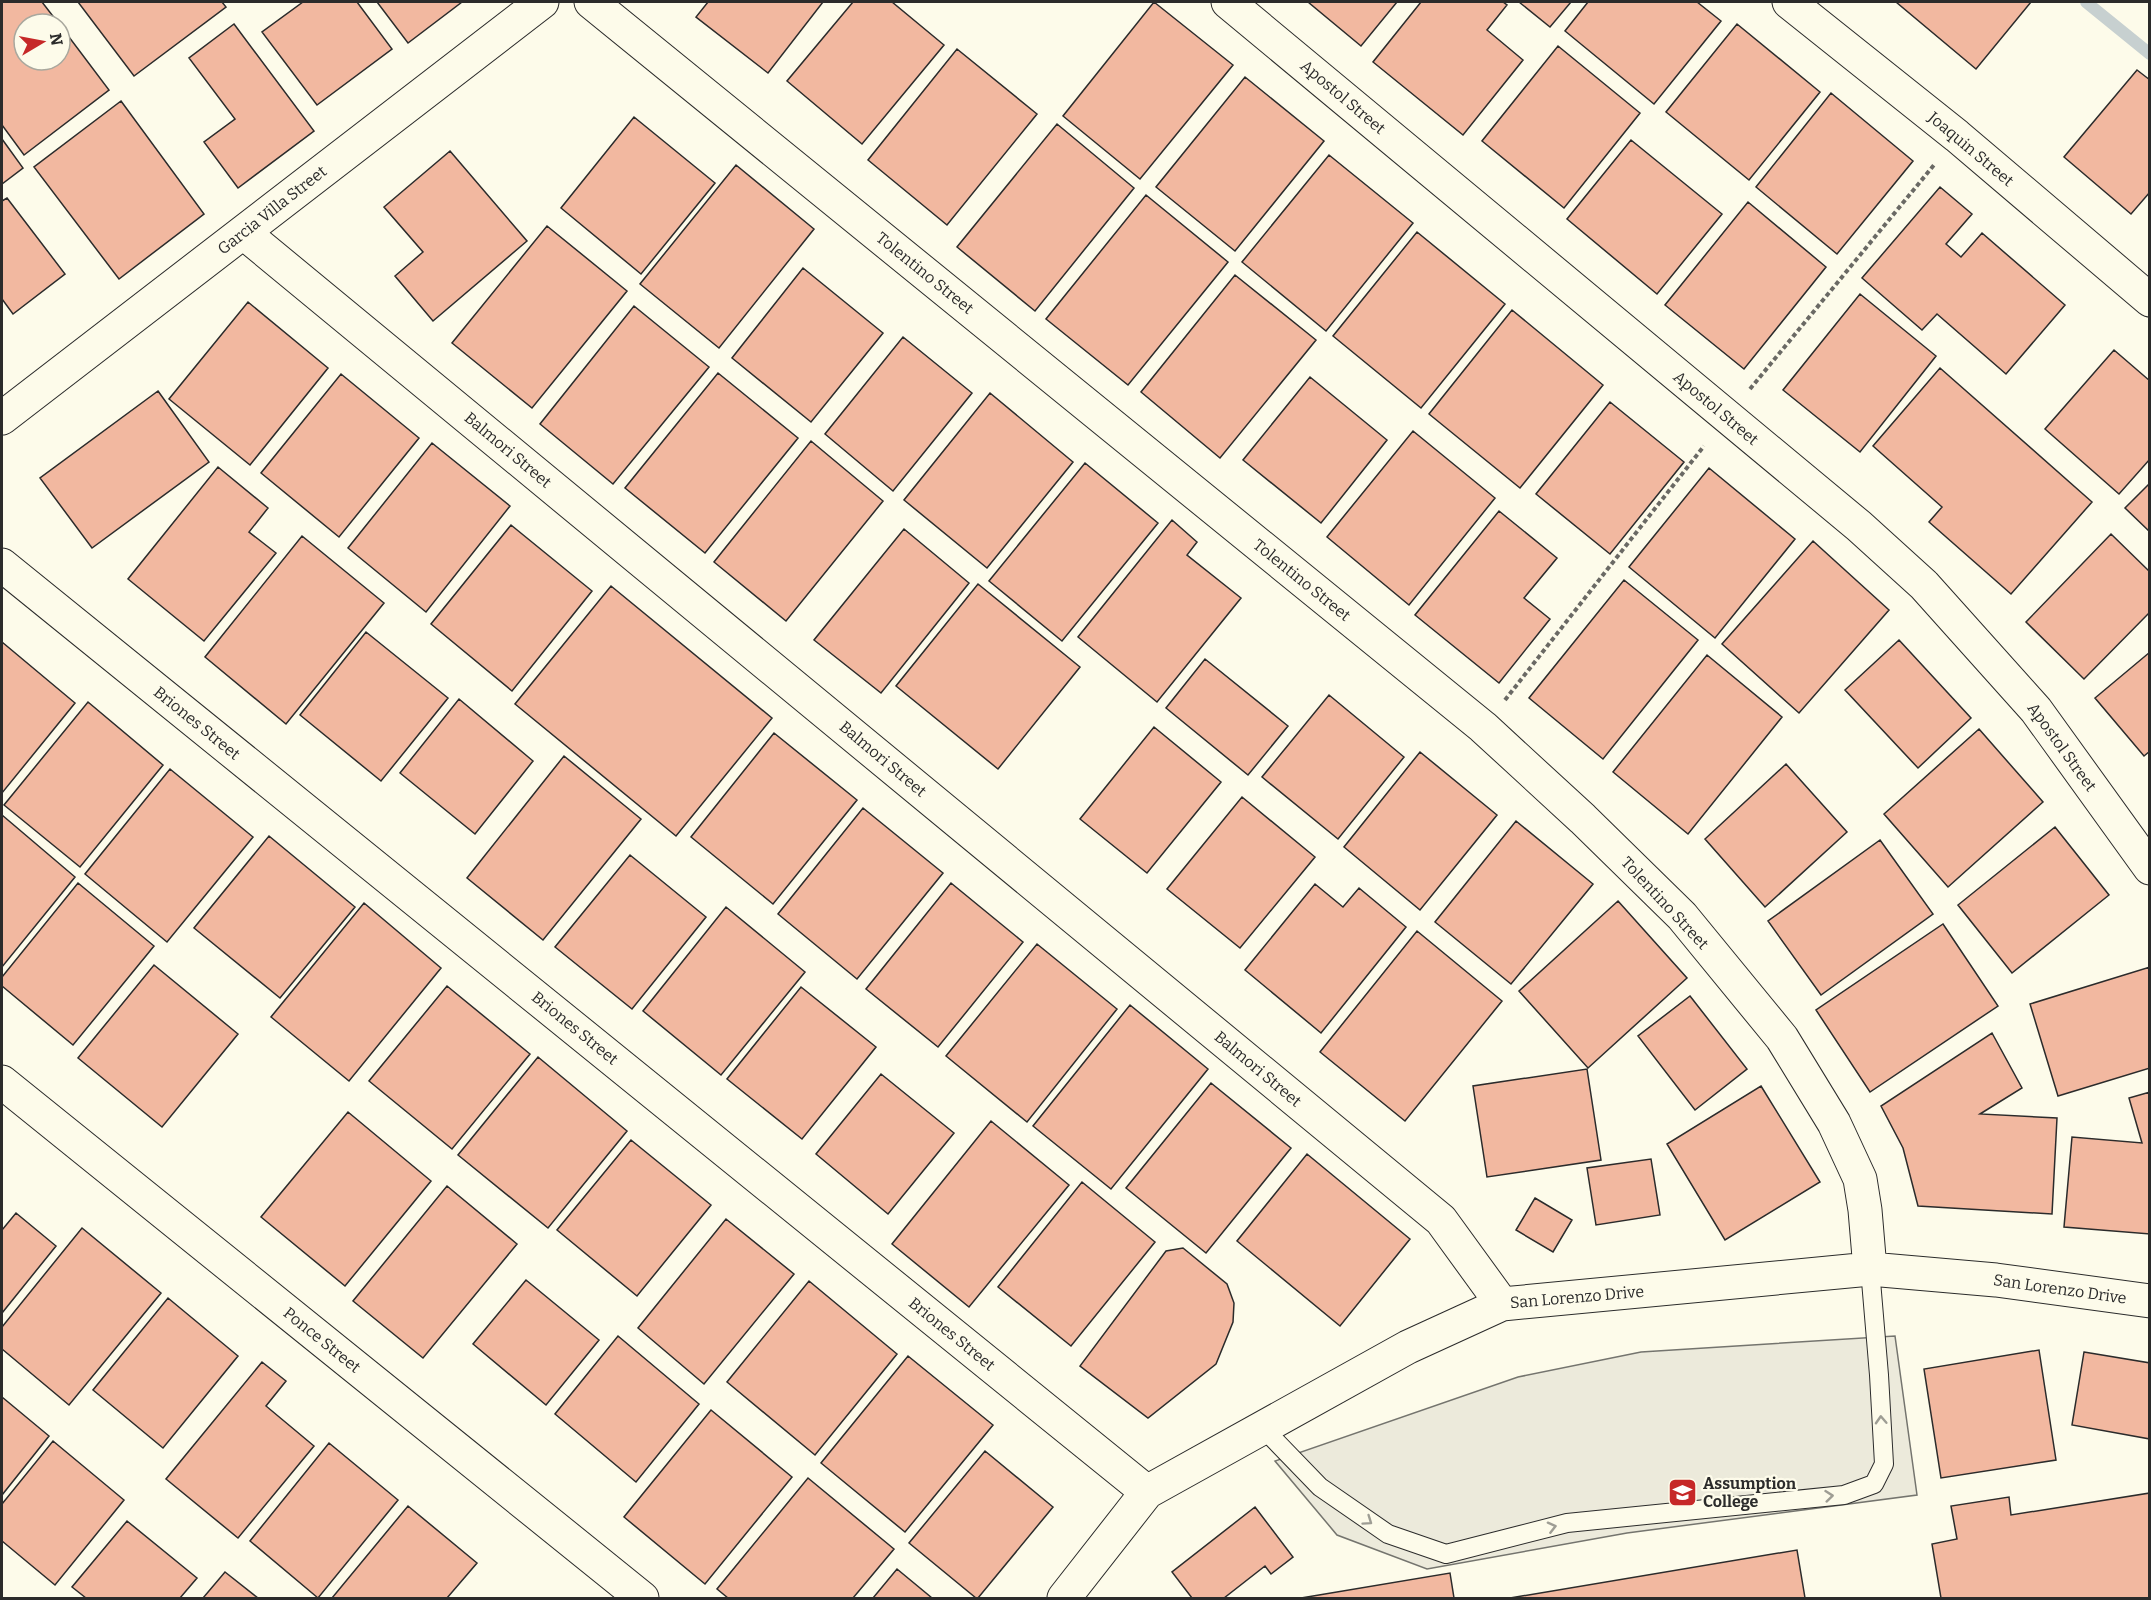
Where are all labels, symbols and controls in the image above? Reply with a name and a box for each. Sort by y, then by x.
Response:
north arrow [12,12,72,72]
text: N [46,32,67,47]
street label: Apostol Street [1297,56,1390,138]
street label: Joaquin Street [1924,107,2018,190]
street label: Garcia Villa Street [214,162,330,258]
street label: Tolentino Street [873,228,978,318]
street label: Apostol Street [1670,367,1763,449]
street label: Balmori Street [461,408,556,492]
street label: Tolentino Street [1250,535,1355,625]
street label: Briones Street [150,682,244,764]
street label: Apostol Street [2023,699,2101,795]
street label: Balmori Street [836,717,931,801]
street label: Tolentino Street [1617,853,1713,953]
street label: Briones Street [528,987,622,1069]
street label: Balmori Street [1211,1027,1306,1111]
street label: San Lorenzo Drive [1992,1270,2128,1308]
street label: San Lorenzo Drive [1509,1282,1645,1312]
street label: Briones Street [905,1293,999,1375]
street label: Ponce Street [280,1303,365,1377]
one-way arrow [1875,1415,1888,1424]
place label: Assumption College [1703,1474,1797,1511]
school or university icon: Assumption College [1666,1476,1698,1508]
one-way arrow [1825,1490,1834,1503]
one-way arrow [1362,1514,1373,1525]
one-way arrow [1547,1522,1557,1535]

